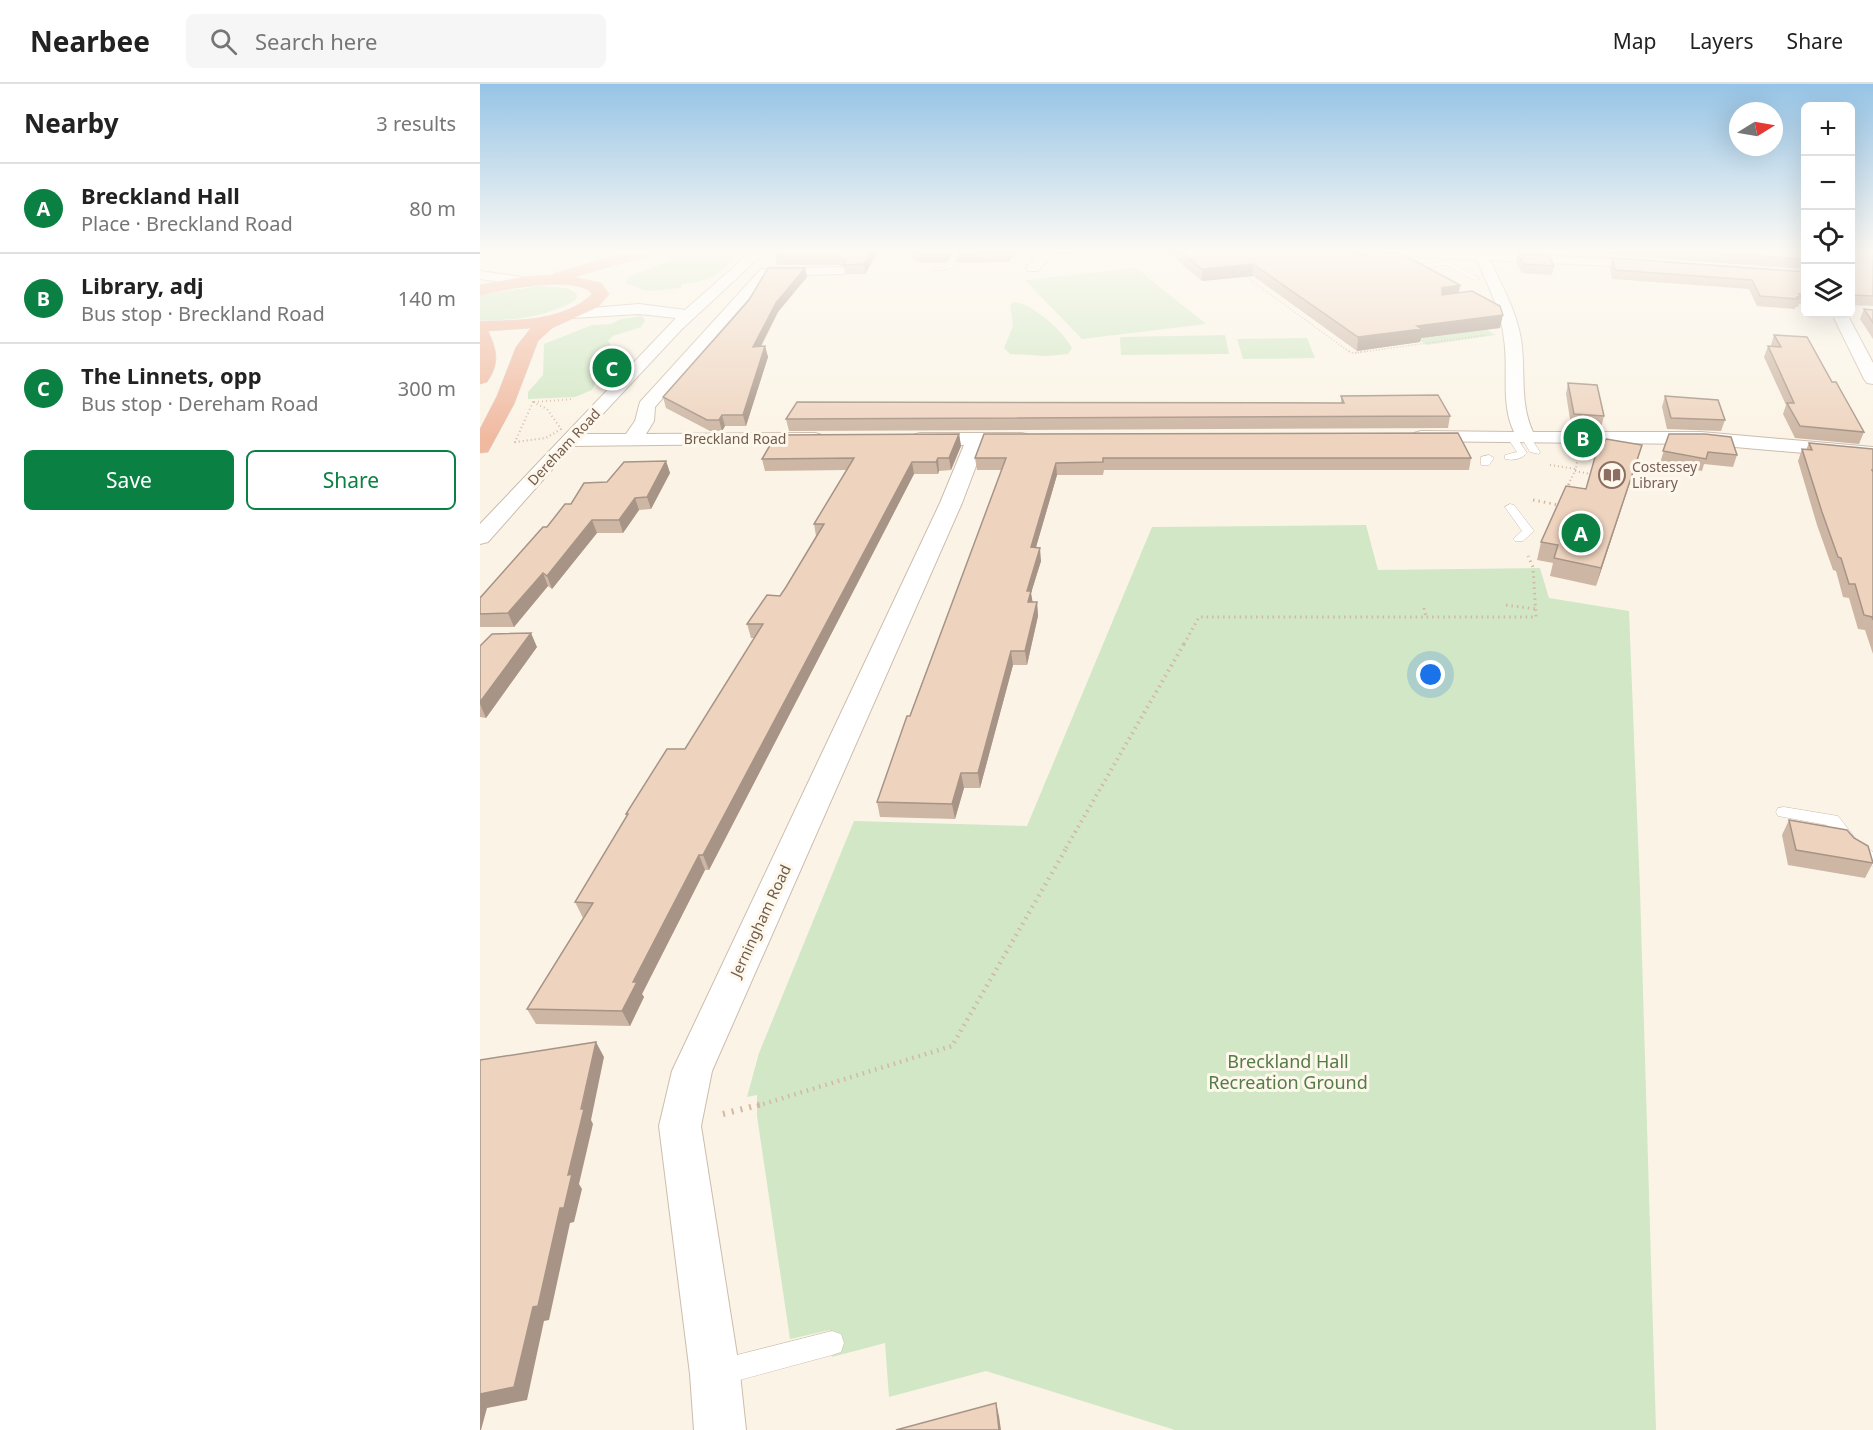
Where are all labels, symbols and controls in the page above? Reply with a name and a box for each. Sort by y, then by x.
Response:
search box [186,14,606,68]
text: Nearbee [30,22,150,60]
icon: search [207,25,240,58]
text: Search here [255,26,377,56]
text: Map [1613,27,1657,55]
text: Layers [1690,27,1754,55]
text: Share [1787,27,1843,55]
north arrow [1729,102,1783,156]
map controls [1801,102,1855,318]
button: + [1801,102,1855,156]
text: Nearby [24,105,119,141]
text: 3 results [376,110,456,137]
button: − [1801,156,1855,210]
text: Breckland Hall [81,180,240,210]
text: A [37,195,50,222]
text: 80 m [409,195,456,222]
text: Place · Breckland Road [81,210,293,237]
button: locate [1801,210,1855,264]
button: layers [1801,264,1855,318]
text: Library, adj [81,270,204,300]
text: B [37,285,50,312]
text: 140 m [398,285,456,312]
text: Bus stop · Breckland Road [81,300,325,327]
pin: C [592,346,632,390]
text: The Linnets, opp [81,360,262,390]
text: C [37,375,50,402]
text: 300 m [398,375,456,402]
text: Bus stop · Dereham Road [81,390,319,417]
street label: Dereham Road [523,404,604,489]
pin: B [1564,416,1602,460]
street label: Breckland Road [684,429,786,448]
button: Save [24,450,234,510]
button: Share [246,450,456,510]
place label: Costessey Library [1632,457,1698,492]
library icon: Costessey Library [1597,460,1627,490]
pin: A [1562,510,1600,556]
your location [1416,660,1445,689]
street label: Jerningham Road [724,861,795,982]
park label: Breckland Hall Recreation Ground [1208,1049,1368,1094]

